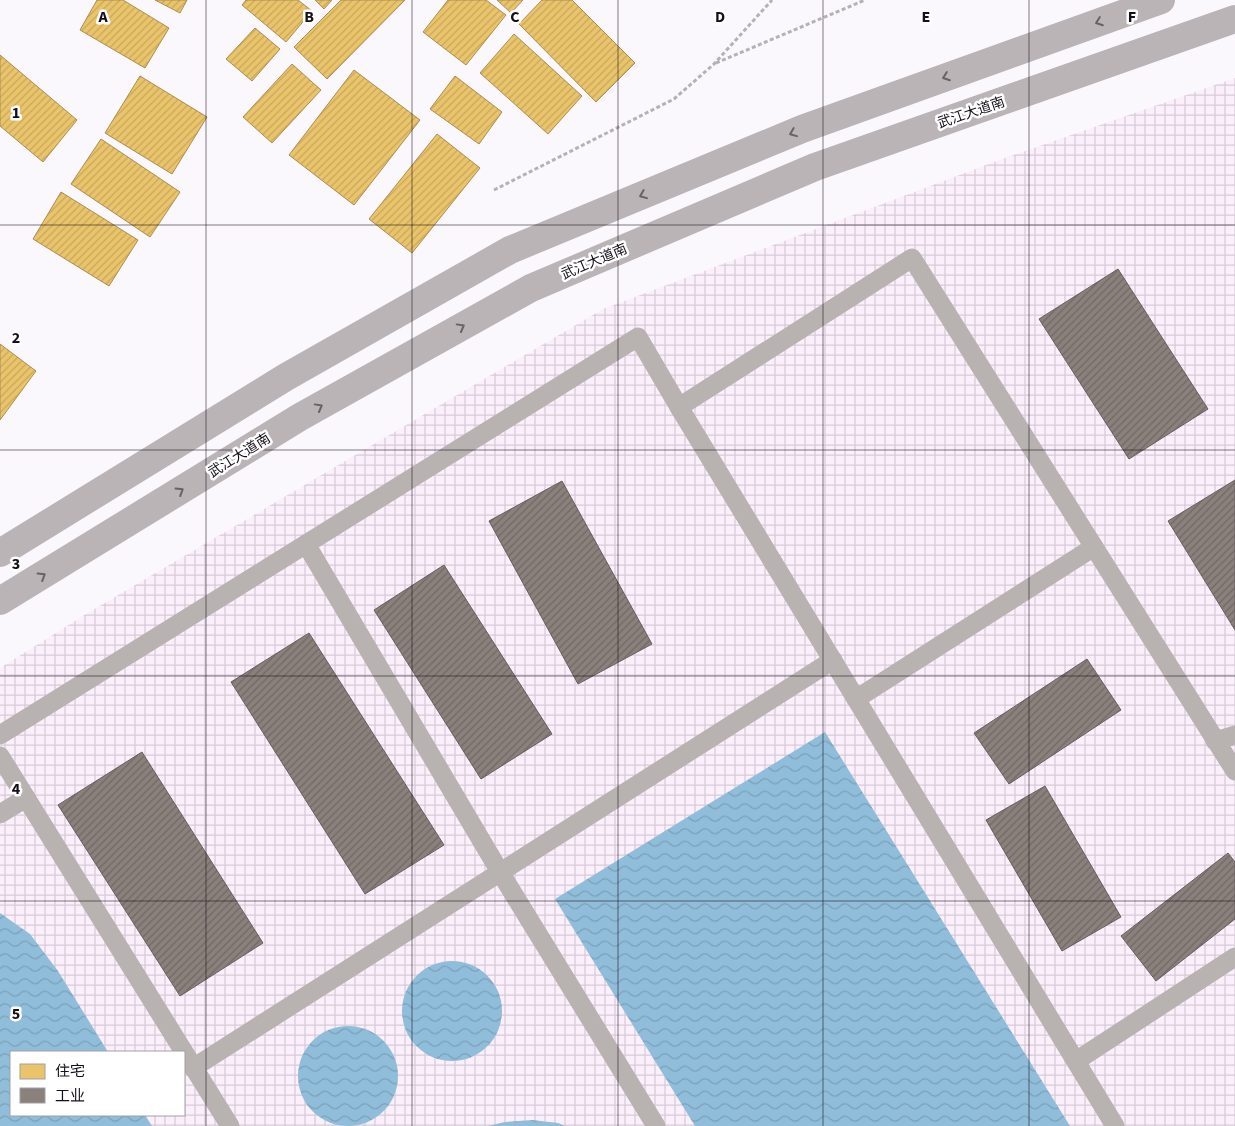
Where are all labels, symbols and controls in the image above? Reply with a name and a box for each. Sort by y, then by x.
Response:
text: A [97,6,108,28]
text: B [304,6,314,28]
text: C [510,6,520,28]
text: D [715,6,725,28]
text: E [922,6,930,28]
text: F [1128,6,1136,28]
one-way arrow [1095,16,1104,26]
one-way arrow [942,71,951,81]
street label: 武江大道南 [935,92,1008,134]
text: 1 [12,102,20,124]
one-way arrow [789,127,798,137]
one-way arrow [639,188,648,199]
street label: 武江大道南 [558,239,631,285]
one-way arrow [455,323,464,333]
text: 2 [12,327,20,349]
one-way arrow [314,403,323,413]
street label: 武江大道南 [205,429,275,483]
one-way arrow [175,487,184,497]
text: 3 [12,553,20,575]
one-way arrow [36,572,45,582]
text: 4 [12,778,21,800]
text: 5 [12,1003,20,1025]
legend [10,1051,185,1116]
text: 住宅 [55,1061,85,1082]
text: 工业 [55,1086,85,1107]

